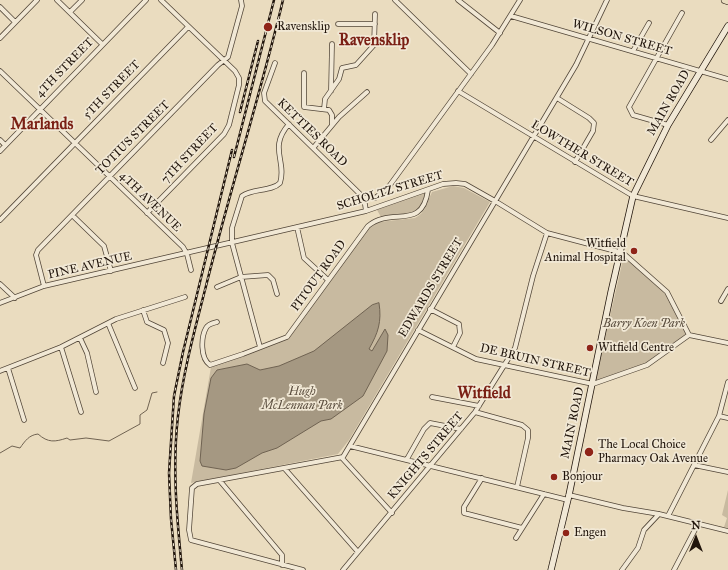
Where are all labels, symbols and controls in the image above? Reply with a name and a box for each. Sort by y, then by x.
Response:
street label: WILSON STREET [570,17,674,59]
place label: Ravensklip [277,20,330,34]
marker: Ravensklip [262,21,274,33]
district label: Ravensklip [339,31,409,51]
street label: 4TH STREET [33,35,97,101]
street label: 5TH STREET [81,58,143,122]
street label: MAIN ROAD [644,68,694,138]
street label: KETTIES ROAD [274,96,350,170]
street label: TOTIUS STREET [93,98,173,178]
district label: Marlands [11,115,73,135]
street label: LOWTHER STREET [528,118,636,190]
street label: 7TH STREET [159,121,221,187]
street label: SCHOLTZ STREET [335,168,445,214]
street label: 4TH AVENUE [116,169,184,235]
street label: EDWARDS STREET [396,236,466,340]
place label: Witfield Animal Hospital [545,237,626,265]
street label: PITOUT ROAD [288,238,350,314]
marker: Witfield Animal Hospital [629,246,639,256]
street label: PINE AVENUE [47,249,133,283]
park label: Barry Koen Park [603,317,685,331]
street label: DE BRUIN STREET [478,341,592,381]
place label: Witfield Centre [598,341,674,355]
marker: Witfield Centre [585,343,595,353]
district label: Witfield [457,384,511,404]
park label: Hugh McLennan Park [261,385,343,413]
street label: MAIN ROAD [558,386,588,460]
street label: KNIGHTS STREET [385,409,467,503]
place label: The Local Choice Pharmacy Oak Avenue [598,438,708,466]
marker: The Local Choice Pharmacy Oak Avenue [583,446,595,458]
place label: Bonjour [562,470,603,484]
marker: Bonjour [549,472,559,482]
north arrow [676,518,716,558]
text: N [691,519,701,532]
place label: Engen [574,526,606,540]
marker: Engen [561,528,571,538]

